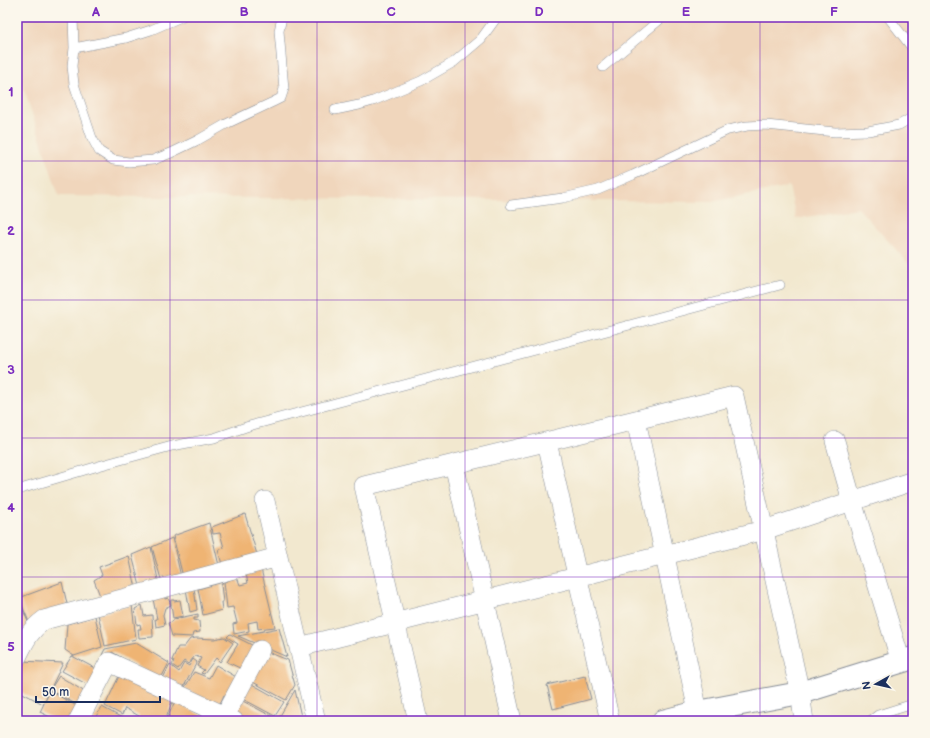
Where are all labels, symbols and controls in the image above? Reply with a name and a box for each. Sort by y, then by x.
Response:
text: A [91,4,100,20]
text: B [239,4,249,20]
text: C [386,4,396,20]
text: D [534,4,544,20]
text: E [682,4,691,20]
text: F [830,4,838,20]
text: 1 [8,84,14,100]
text: 2 [7,223,15,239]
text: 3 [7,362,15,378]
text: 4 [7,500,15,516]
text: 5 [7,639,15,655]
north arrow [856,664,896,704]
scale bar [36,678,160,704]
text: N [860,680,874,690]
text: 50 m [42,685,69,700]

